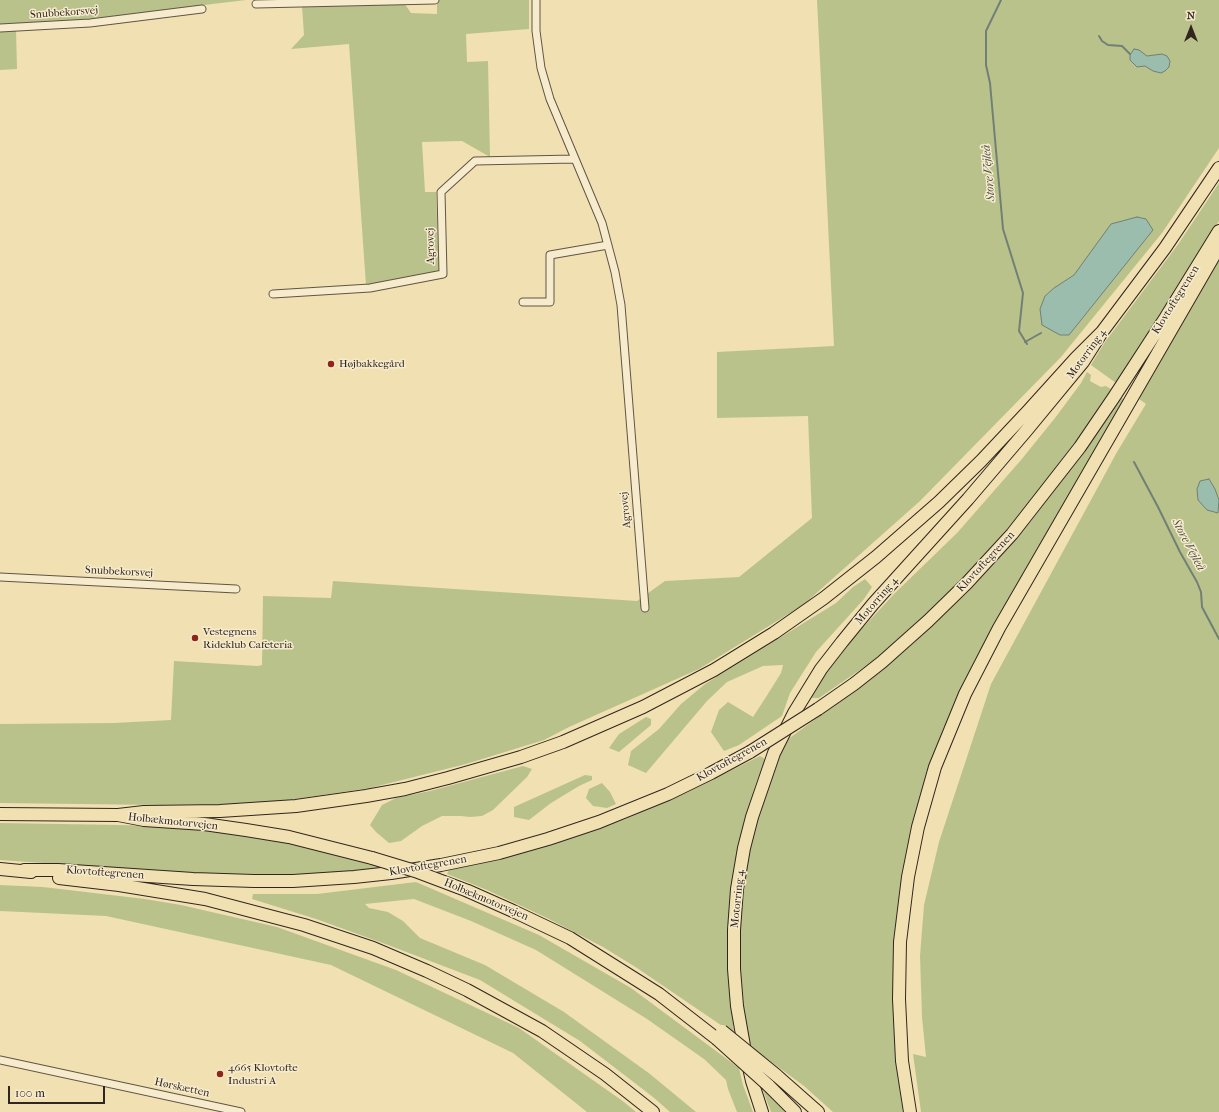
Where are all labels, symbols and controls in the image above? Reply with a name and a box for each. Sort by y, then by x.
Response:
street label: Snubbekorsvej [30,4,98,22]
north arrow [1171,8,1211,48]
text: N [1187,9,1195,22]
water label: Store Vejleå [979,144,999,202]
street label: Agrovej [424,228,438,264]
street label: Klovtoftegrenen [1150,263,1202,337]
street label: Motorring 4 [1064,326,1110,382]
place label: Højbakkegård [339,357,405,371]
marker: Højbakkegård [326,359,336,369]
street label: Agrovej [618,491,634,529]
water label: Store Vejleå [1168,517,1208,573]
street label: Klovtoftegrenen [954,529,1018,595]
street label: Snubbekorsvej [85,564,153,580]
street label: Motorring 4 [853,575,901,627]
place label: Vestegnens Rideklub Cafeteria [203,625,292,651]
marker: Vestegnens Rideklub Cafeteria [190,633,200,643]
street label: Klovtoftegrenen [695,735,769,785]
street label: Holbækmotorvejen [127,811,219,833]
street label: Klovtoftegrenen [388,853,468,879]
street label: Klovtoftegrenen [65,864,145,882]
street label: Motorring 4 [728,869,748,929]
street label: Holbækmotorvejen [442,876,530,924]
place label: 4665 Klovtofte Industri A [228,1061,298,1087]
marker: 4665 Klovtofte Industri A [215,1069,225,1079]
street label: Hørskætten [153,1076,211,1100]
scale bar [10,1078,107,1104]
text: 100 m [15,1086,45,1100]

